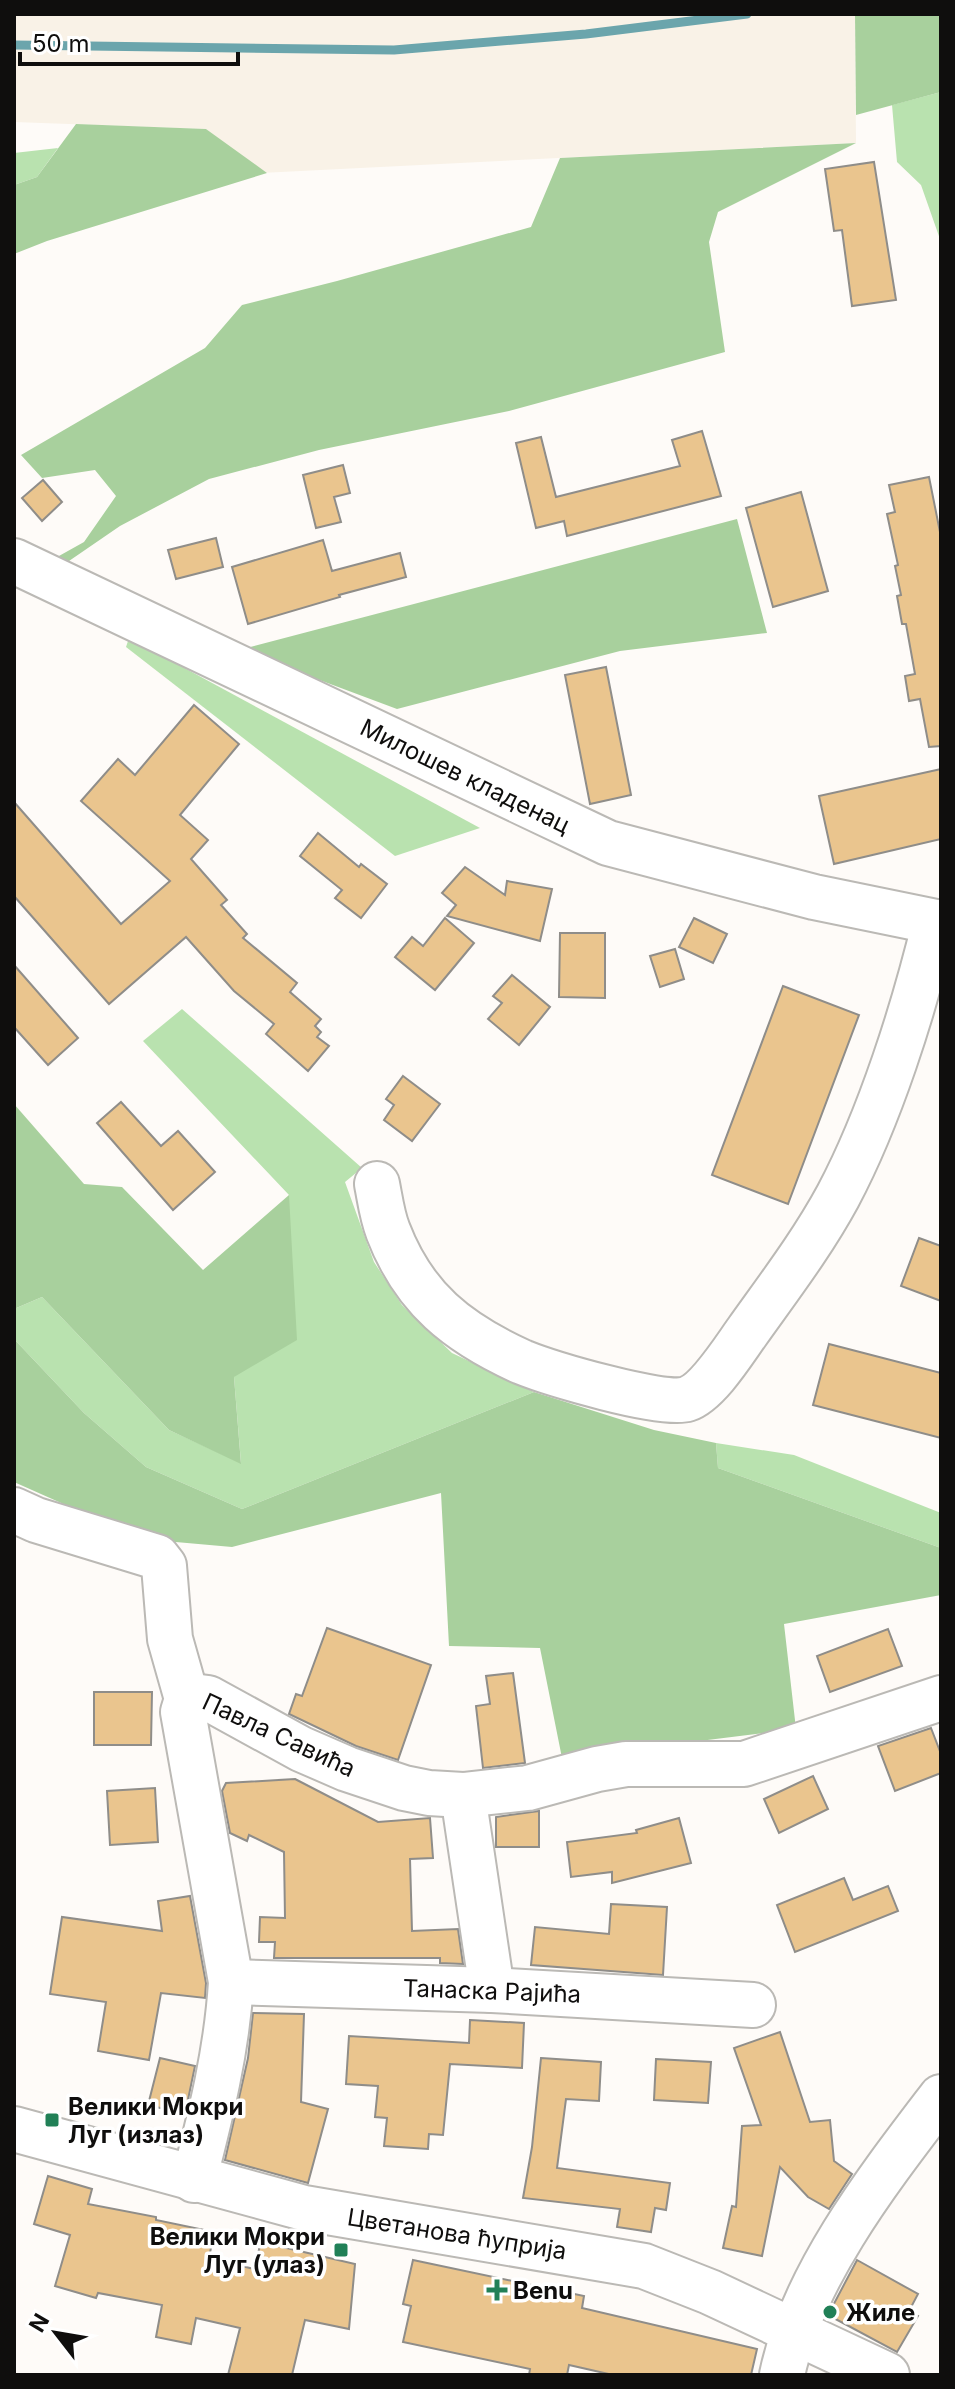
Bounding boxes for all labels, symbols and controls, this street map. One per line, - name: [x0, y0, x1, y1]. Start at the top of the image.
- scale bar: [20, 16, 238, 66]
- text: 50 m: [32, 29, 90, 58]
- street label: Милошев кладенац: [356, 713, 574, 839]
- street label: Павла Савића: [198, 1687, 360, 1783]
- street label: Танаска Рајића: [402, 1973, 582, 2009]
- place label: Велики Мокри Луг (излаз): [68, 2092, 243, 2149]
- marker: Велики Мокри Луг (излаз): [43, 2111, 61, 2129]
- street label: Цветанова ћуприја: [345, 2202, 569, 2266]
- place label: Велики Мокри Луг (улаз): [150, 2222, 325, 2279]
- marker: Велики Мокри Луг (улаз): [332, 2241, 350, 2259]
- place label: Benu: [513, 2276, 573, 2305]
- marker: Benu: [488, 2281, 506, 2299]
- north arrow: [16, 2293, 96, 2373]
- place label: Жиле: [846, 2298, 915, 2327]
- marker: Жиле: [821, 2303, 839, 2321]
- text: N: [23, 2309, 54, 2337]

